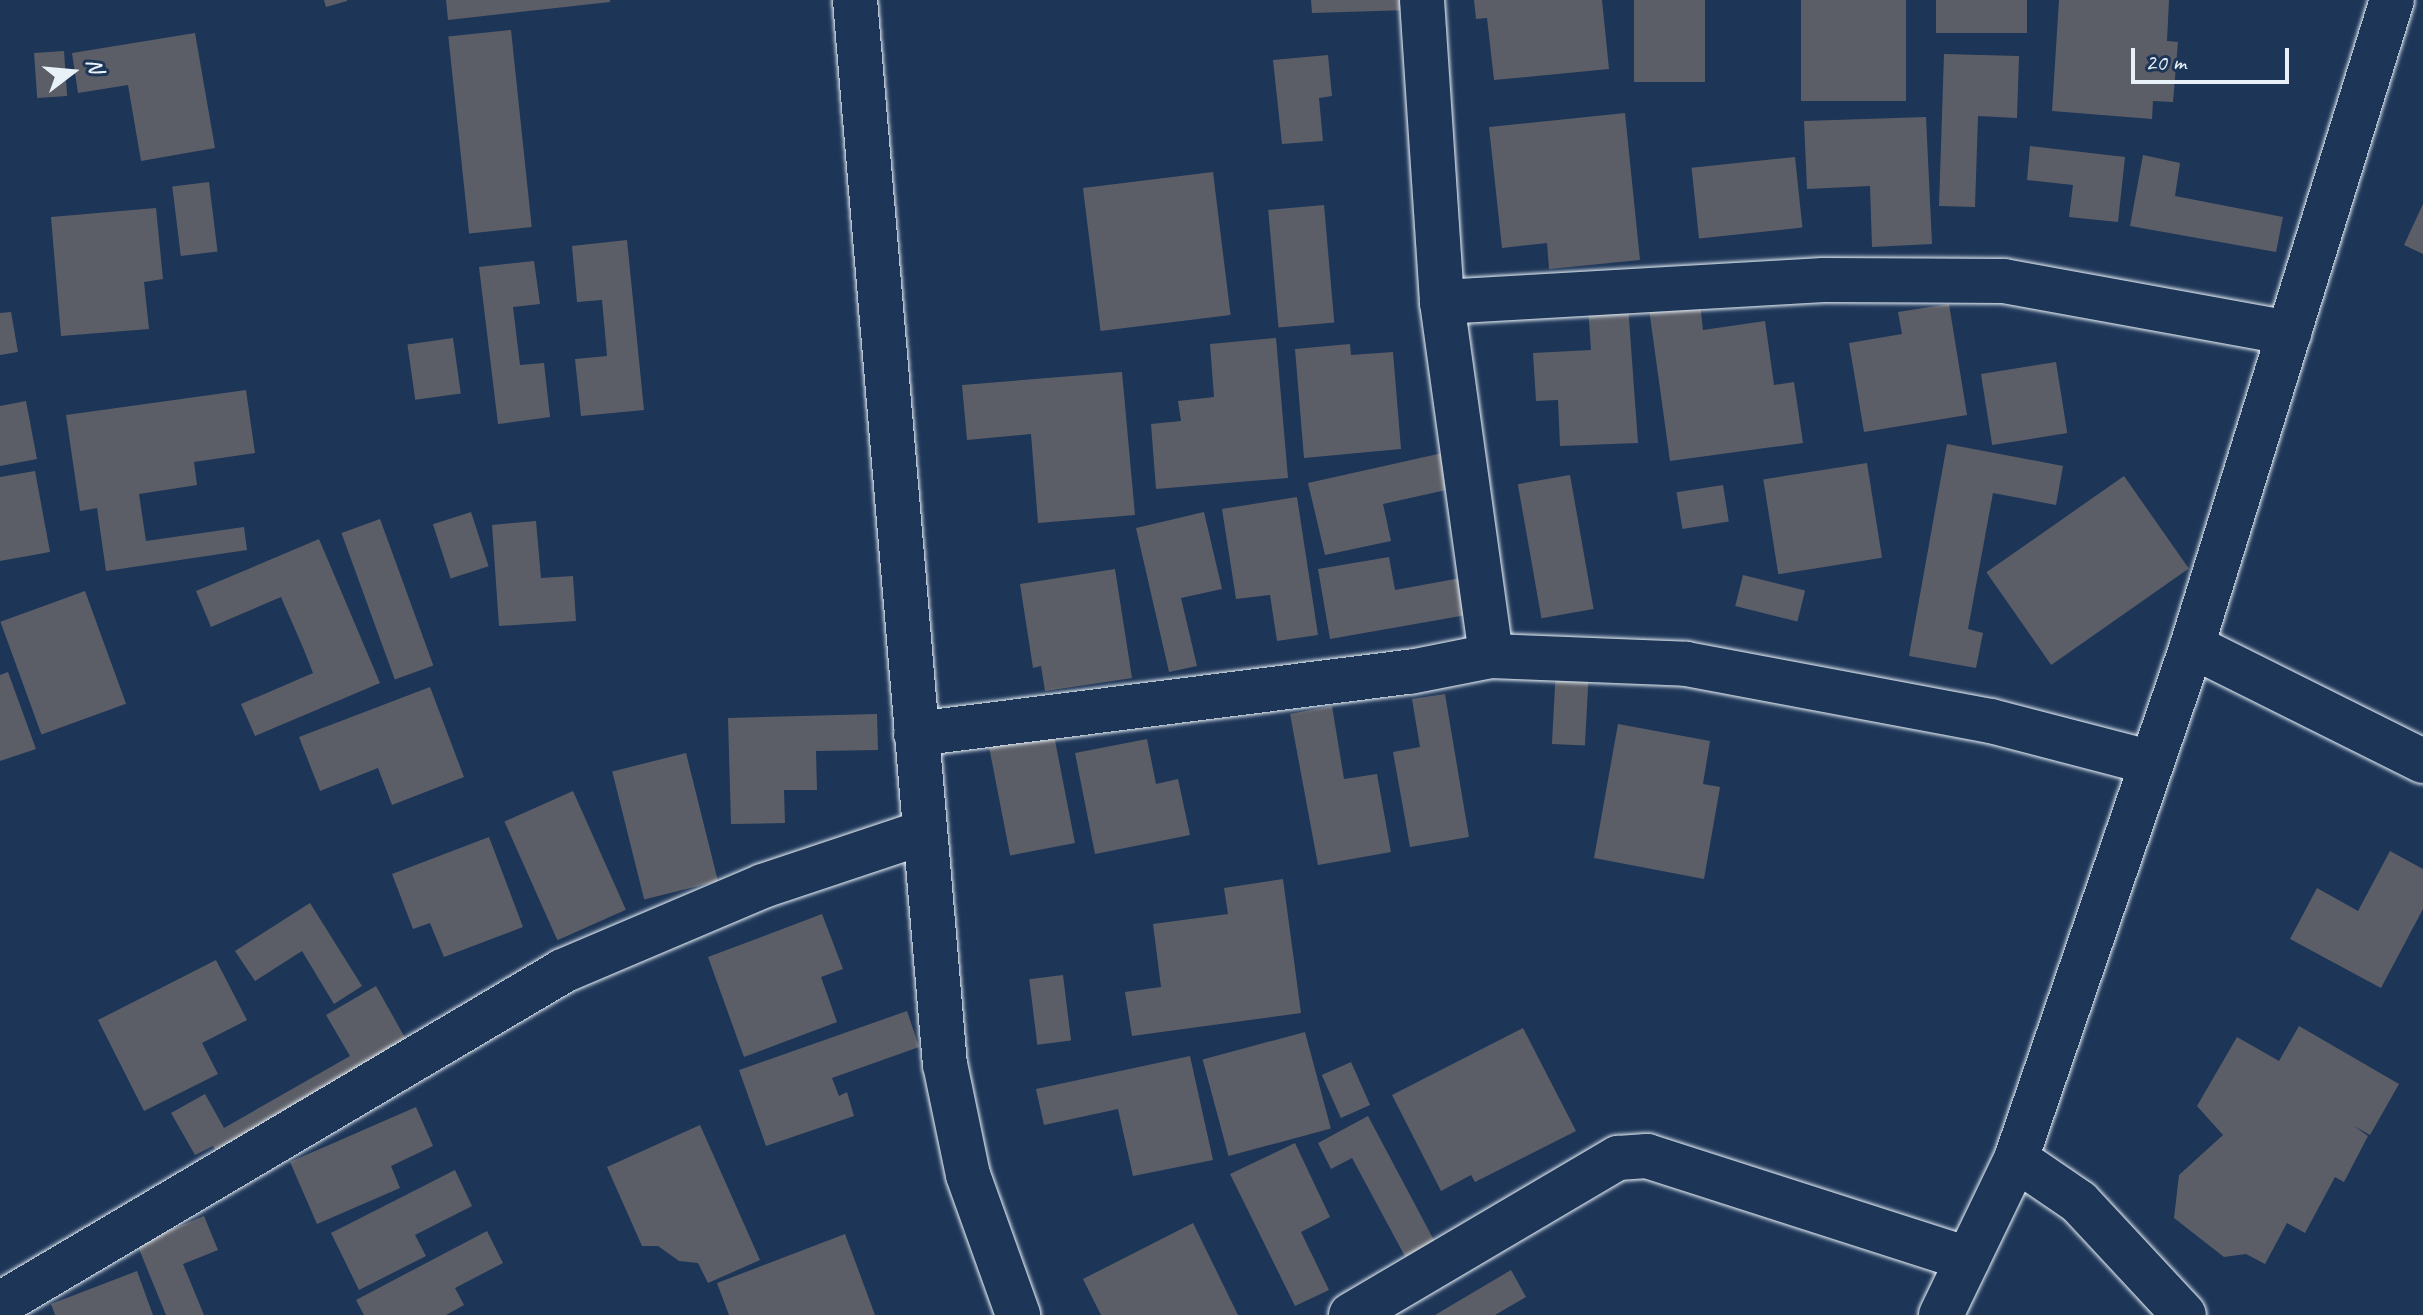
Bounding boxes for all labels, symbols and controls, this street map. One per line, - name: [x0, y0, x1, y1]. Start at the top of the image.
- north arrow: [32, 32, 112, 112]
- scale bar: [2135, 32, 2293, 82]
- text: 20 m: [2145, 47, 2186, 77]
- text: N: [80, 55, 110, 76]

